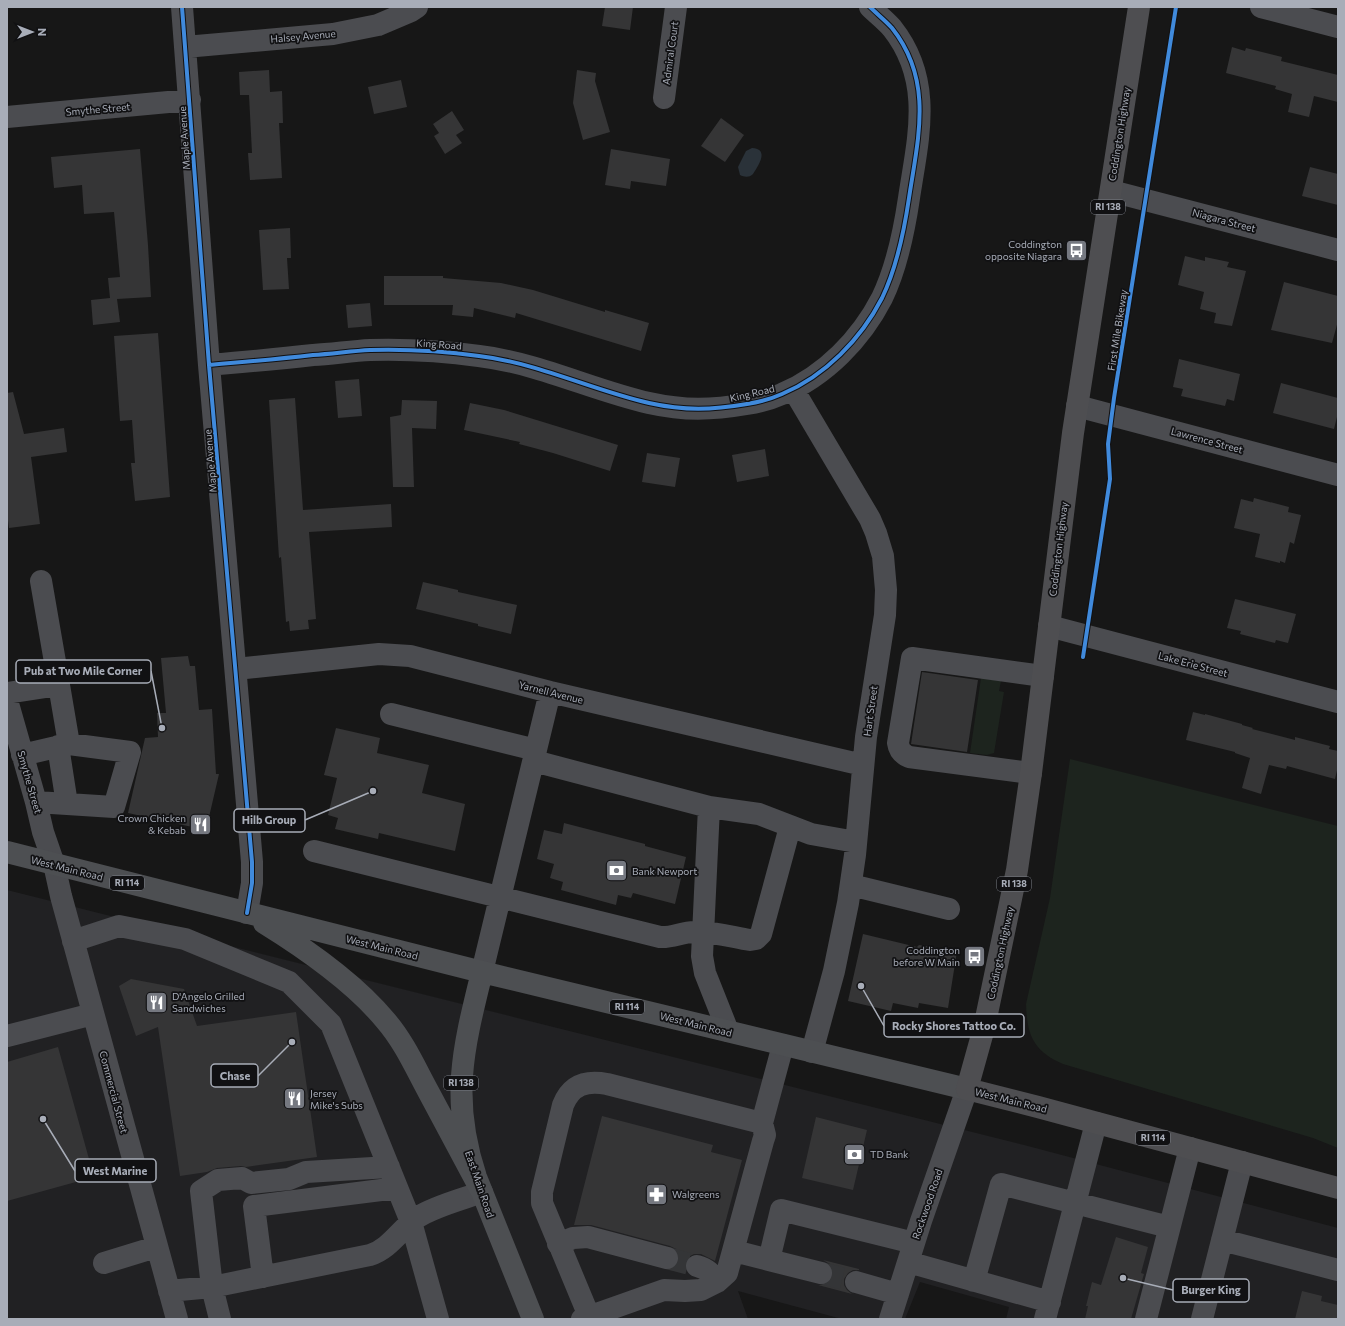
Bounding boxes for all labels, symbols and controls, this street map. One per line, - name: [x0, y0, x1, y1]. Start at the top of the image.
- north arrow: [12, 12, 52, 52]
- street label: Admiral Court: [660, 21, 680, 85]
- street label: Halsey Avenue: [270, 27, 336, 45]
- text: N: [36, 28, 49, 36]
- street label: Coddington Highway: [1106, 86, 1132, 182]
- street label: Smythe Street: [65, 100, 131, 118]
- street label: Maple Avenue: [176, 106, 192, 170]
- road number: RI 138: [1091, 200, 1125, 214]
- street label: Niagara Street: [1191, 206, 1257, 234]
- bus stop icon: Coddington opposite Niagara: [1064, 237, 1090, 263]
- place label: Coddington opposite Niagara: [985, 238, 1062, 262]
- street label: First Mile Bikeway: [1105, 289, 1129, 371]
- street label: King Road: [416, 336, 462, 352]
- street label: King Road: [728, 382, 776, 404]
- street label: Lawrence Street: [1170, 425, 1244, 455]
- street label: Maple Avenue: [201, 429, 219, 493]
- street label: Coddington Highway: [1046, 501, 1070, 597]
- street label: Lake Erie Street: [1157, 649, 1229, 679]
- callout: Pub at Two Mile Corner: [16, 660, 151, 683]
- text: Pub at Two Mile Corner: [24, 664, 143, 677]
- street label: Yarnell Avenue: [517, 678, 585, 706]
- street label: Hart Street: [861, 685, 879, 737]
- street label: Smythe Street: [15, 749, 45, 815]
- callout: Hilb Group: [234, 809, 305, 832]
- restaurant icon: Crown Chicken & Kebab: [188, 811, 214, 837]
- place label: Crown Chicken & Kebab: [118, 812, 186, 836]
- text: Hilb Group: [242, 813, 297, 826]
- street label: West Main Road: [30, 853, 104, 883]
- bank icon: Bank Newport: [604, 858, 630, 884]
- place label: Bank Newport: [632, 865, 697, 877]
- road number: RI 114: [110, 876, 144, 890]
- road number: RI 138: [997, 877, 1031, 891]
- street label: Coddington Highway: [984, 905, 1016, 1001]
- street label: West Main Road: [345, 932, 419, 962]
- bus stop icon: Coddington before W Main: [962, 943, 988, 969]
- place label: Coddington before W Main: [893, 944, 960, 968]
- restaurant icon: D'Angelo Grilled Sandwiches: [143, 989, 169, 1015]
- place label: D'Angelo Grilled Sandwiches: [172, 990, 245, 1014]
- road number: RI 114: [610, 1000, 644, 1014]
- street label: West Main Road: [659, 1009, 733, 1039]
- callout: Rocky Shores Tattoo Co.: [884, 1014, 1024, 1037]
- text: Rocky Shores Tattoo Co.: [892, 1019, 1016, 1032]
- street label: Commercial Street: [97, 1049, 131, 1135]
- callout: Chase: [211, 1064, 258, 1087]
- text: Chase: [220, 1069, 251, 1082]
- road number: RI 138: [444, 1076, 478, 1090]
- street label: West Main Road: [974, 1085, 1048, 1115]
- restaurant icon: Jersey Mike's Subs: [281, 1086, 307, 1112]
- place label: Jersey Mike's Subs: [310, 1087, 363, 1111]
- road number: RI 114: [1136, 1131, 1170, 1145]
- bank icon: TD Bank: [842, 1141, 868, 1167]
- place label: TD Bank: [870, 1148, 909, 1160]
- street label: East Main Road: [463, 1149, 497, 1219]
- callout: West Marine: [75, 1159, 156, 1182]
- text: West Marine: [83, 1164, 147, 1177]
- street label: Rockwood Road: [909, 1167, 945, 1241]
- pharmacy icon: Walgreens: [644, 1181, 670, 1207]
- place label: Walgreens: [672, 1188, 720, 1200]
- callout: Burger King: [1173, 1279, 1249, 1302]
- text: Burger King: [1181, 1283, 1241, 1296]

